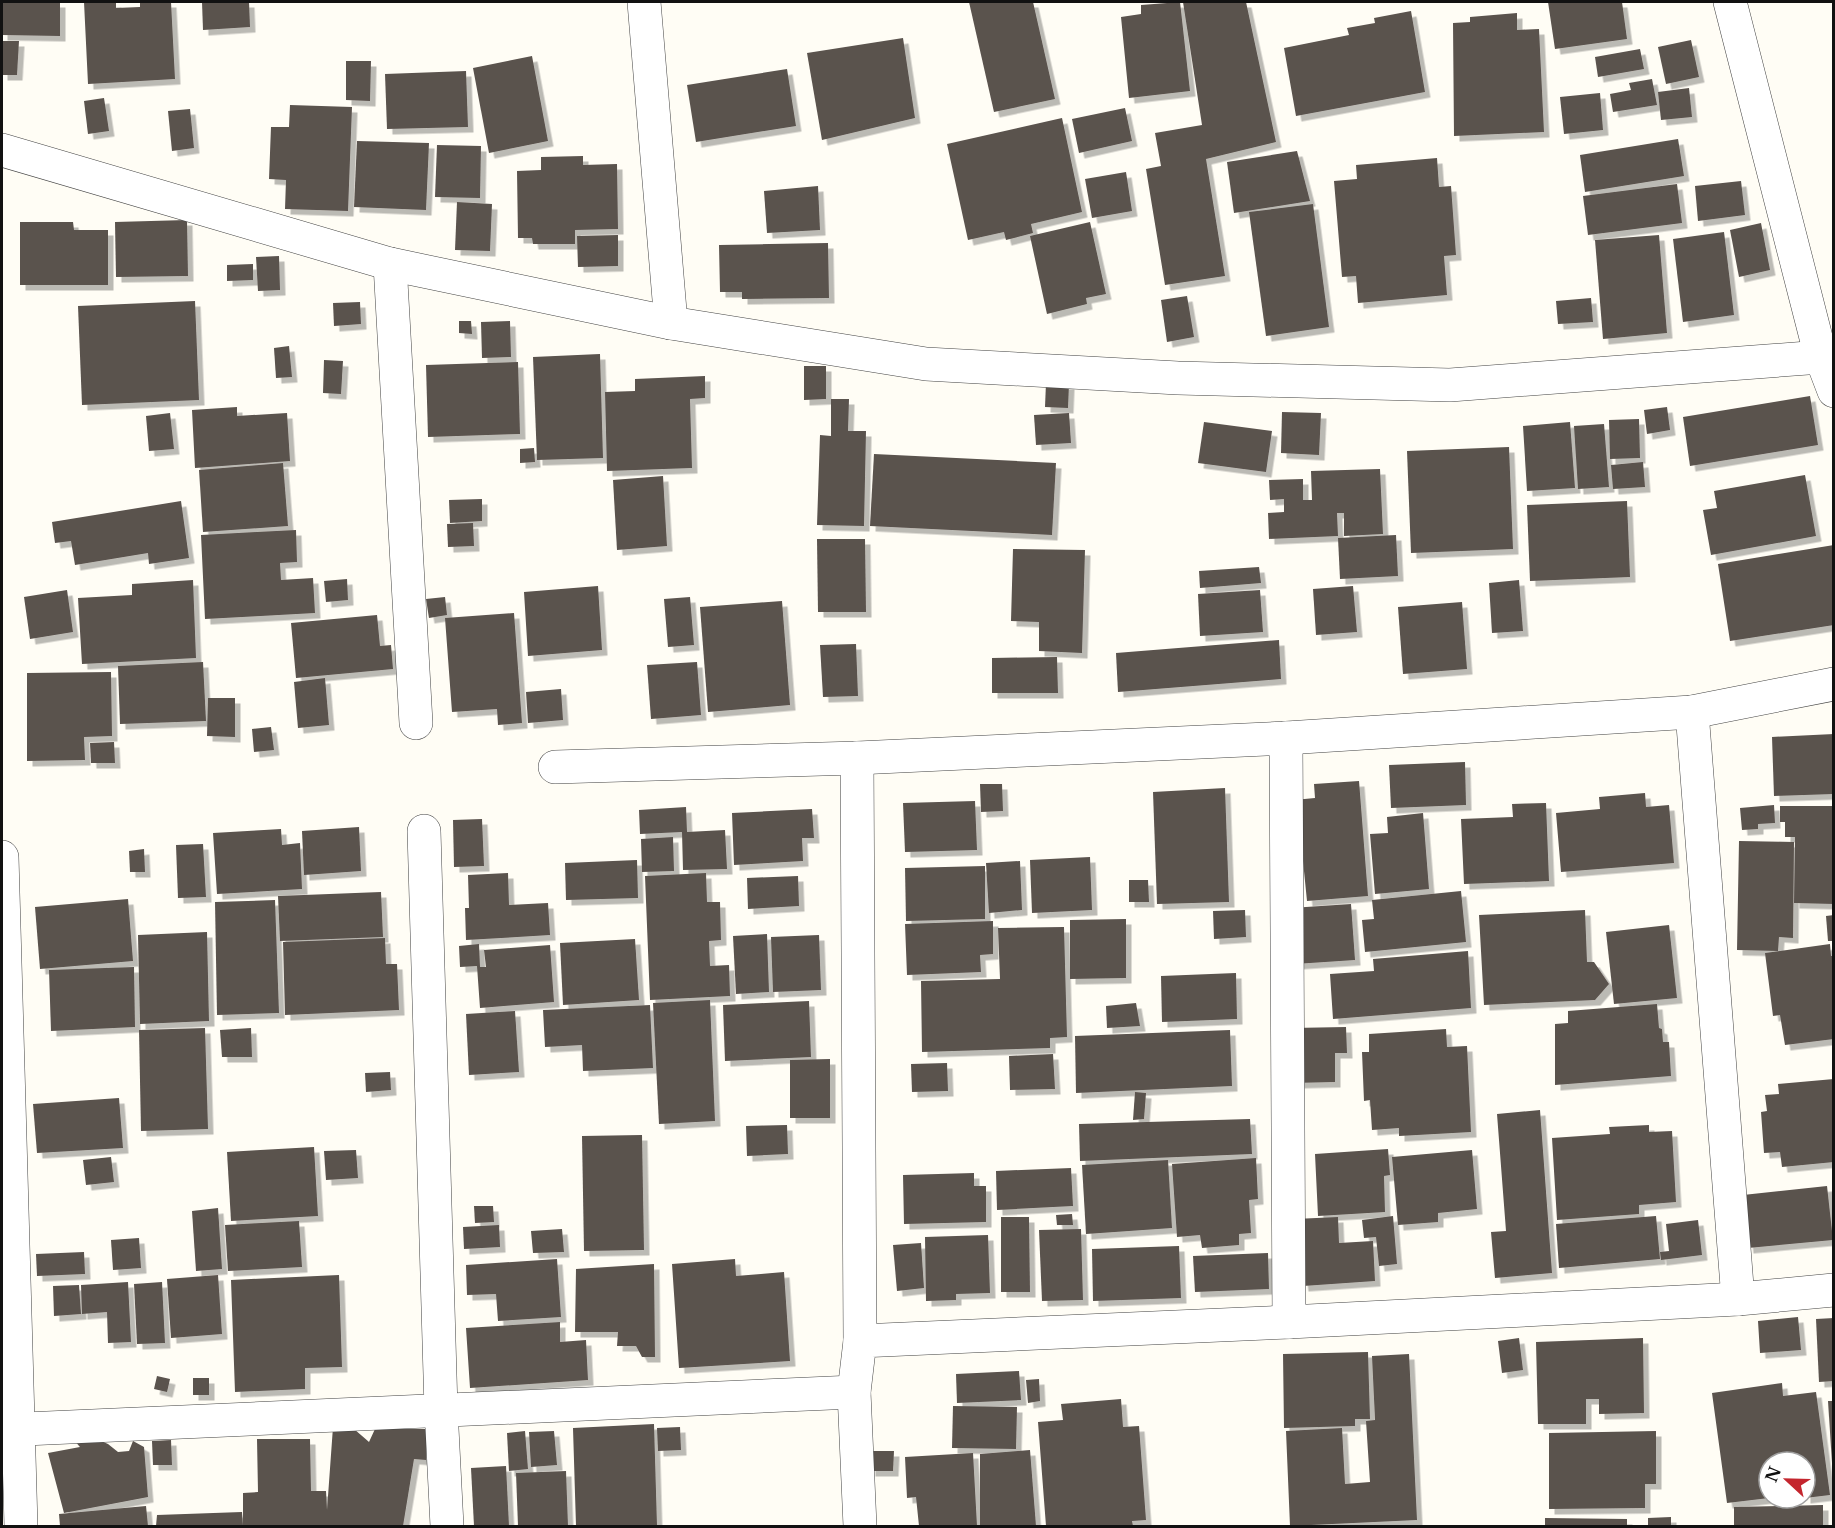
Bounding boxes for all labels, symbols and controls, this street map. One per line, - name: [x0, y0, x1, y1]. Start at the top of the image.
- north arrow: [1757, 1450, 1817, 1510]
- text: N: [1761, 1464, 1785, 1485]

